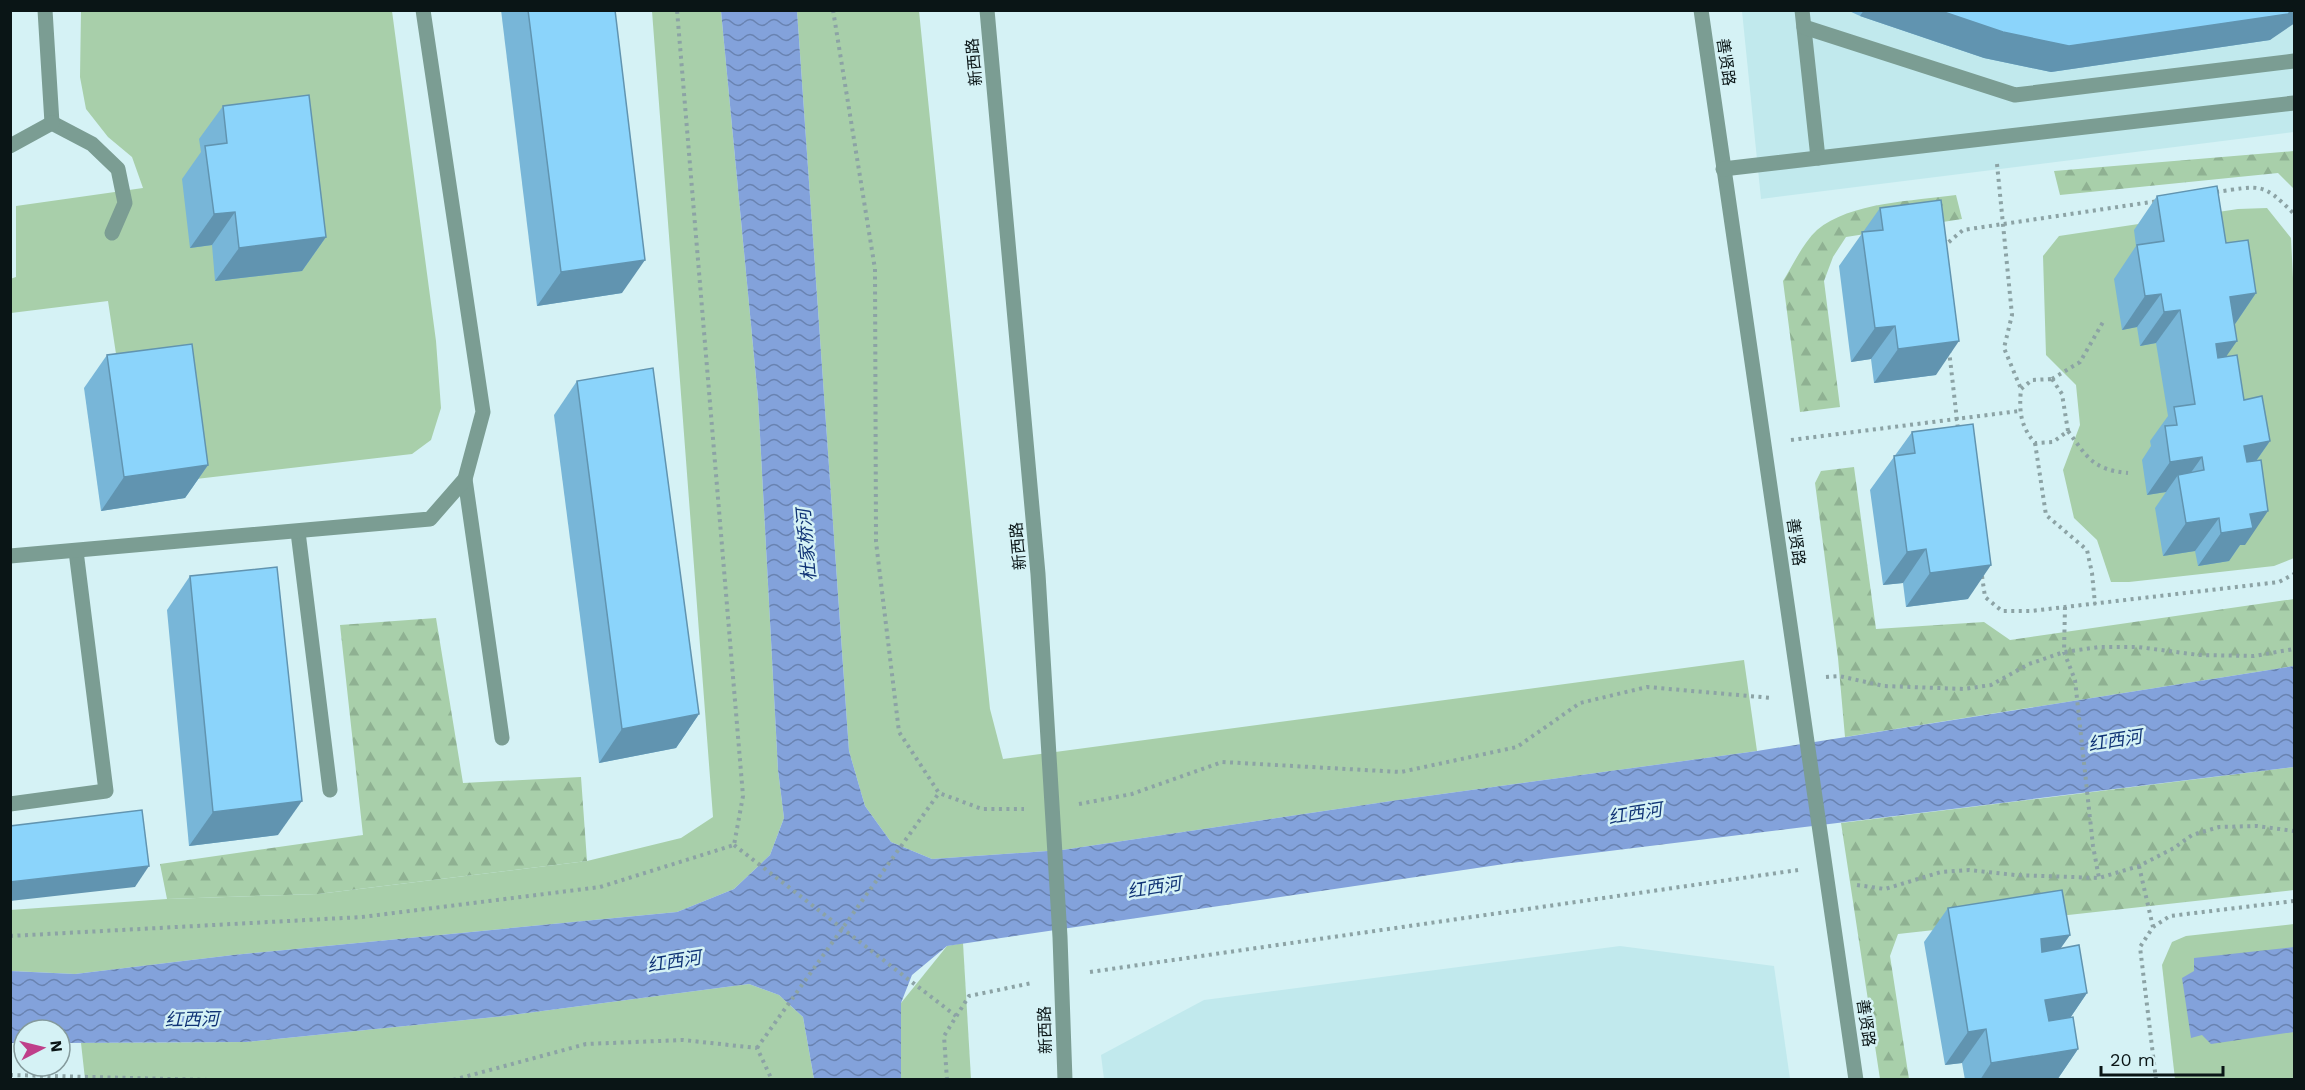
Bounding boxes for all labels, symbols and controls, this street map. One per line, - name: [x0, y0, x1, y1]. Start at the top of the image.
- street label: 新西路: [962, 37, 986, 87]
- street label: 善贤路: [1713, 37, 1739, 87]
- water label: 杜家桥河: [792, 505, 820, 582]
- street label: 善贤路: [1783, 517, 1809, 567]
- street label: 新西路: [1006, 521, 1030, 571]
- water label: 红西河: [2087, 725, 2146, 755]
- water label: 红西河: [1607, 798, 1666, 828]
- water label: 红西河: [1126, 872, 1185, 902]
- water label: 红西河: [646, 946, 705, 976]
- street label: 善贤路: [1853, 998, 1879, 1048]
- street label: 新西路: [1035, 1006, 1055, 1054]
- water label: 红西河: [165, 1008, 222, 1030]
- north arrow: [12, 1018, 72, 1078]
- text: N: [46, 1039, 67, 1053]
- scale bar: [2101, 1039, 2222, 1077]
- text: 20 m: [2110, 1049, 2155, 1070]

